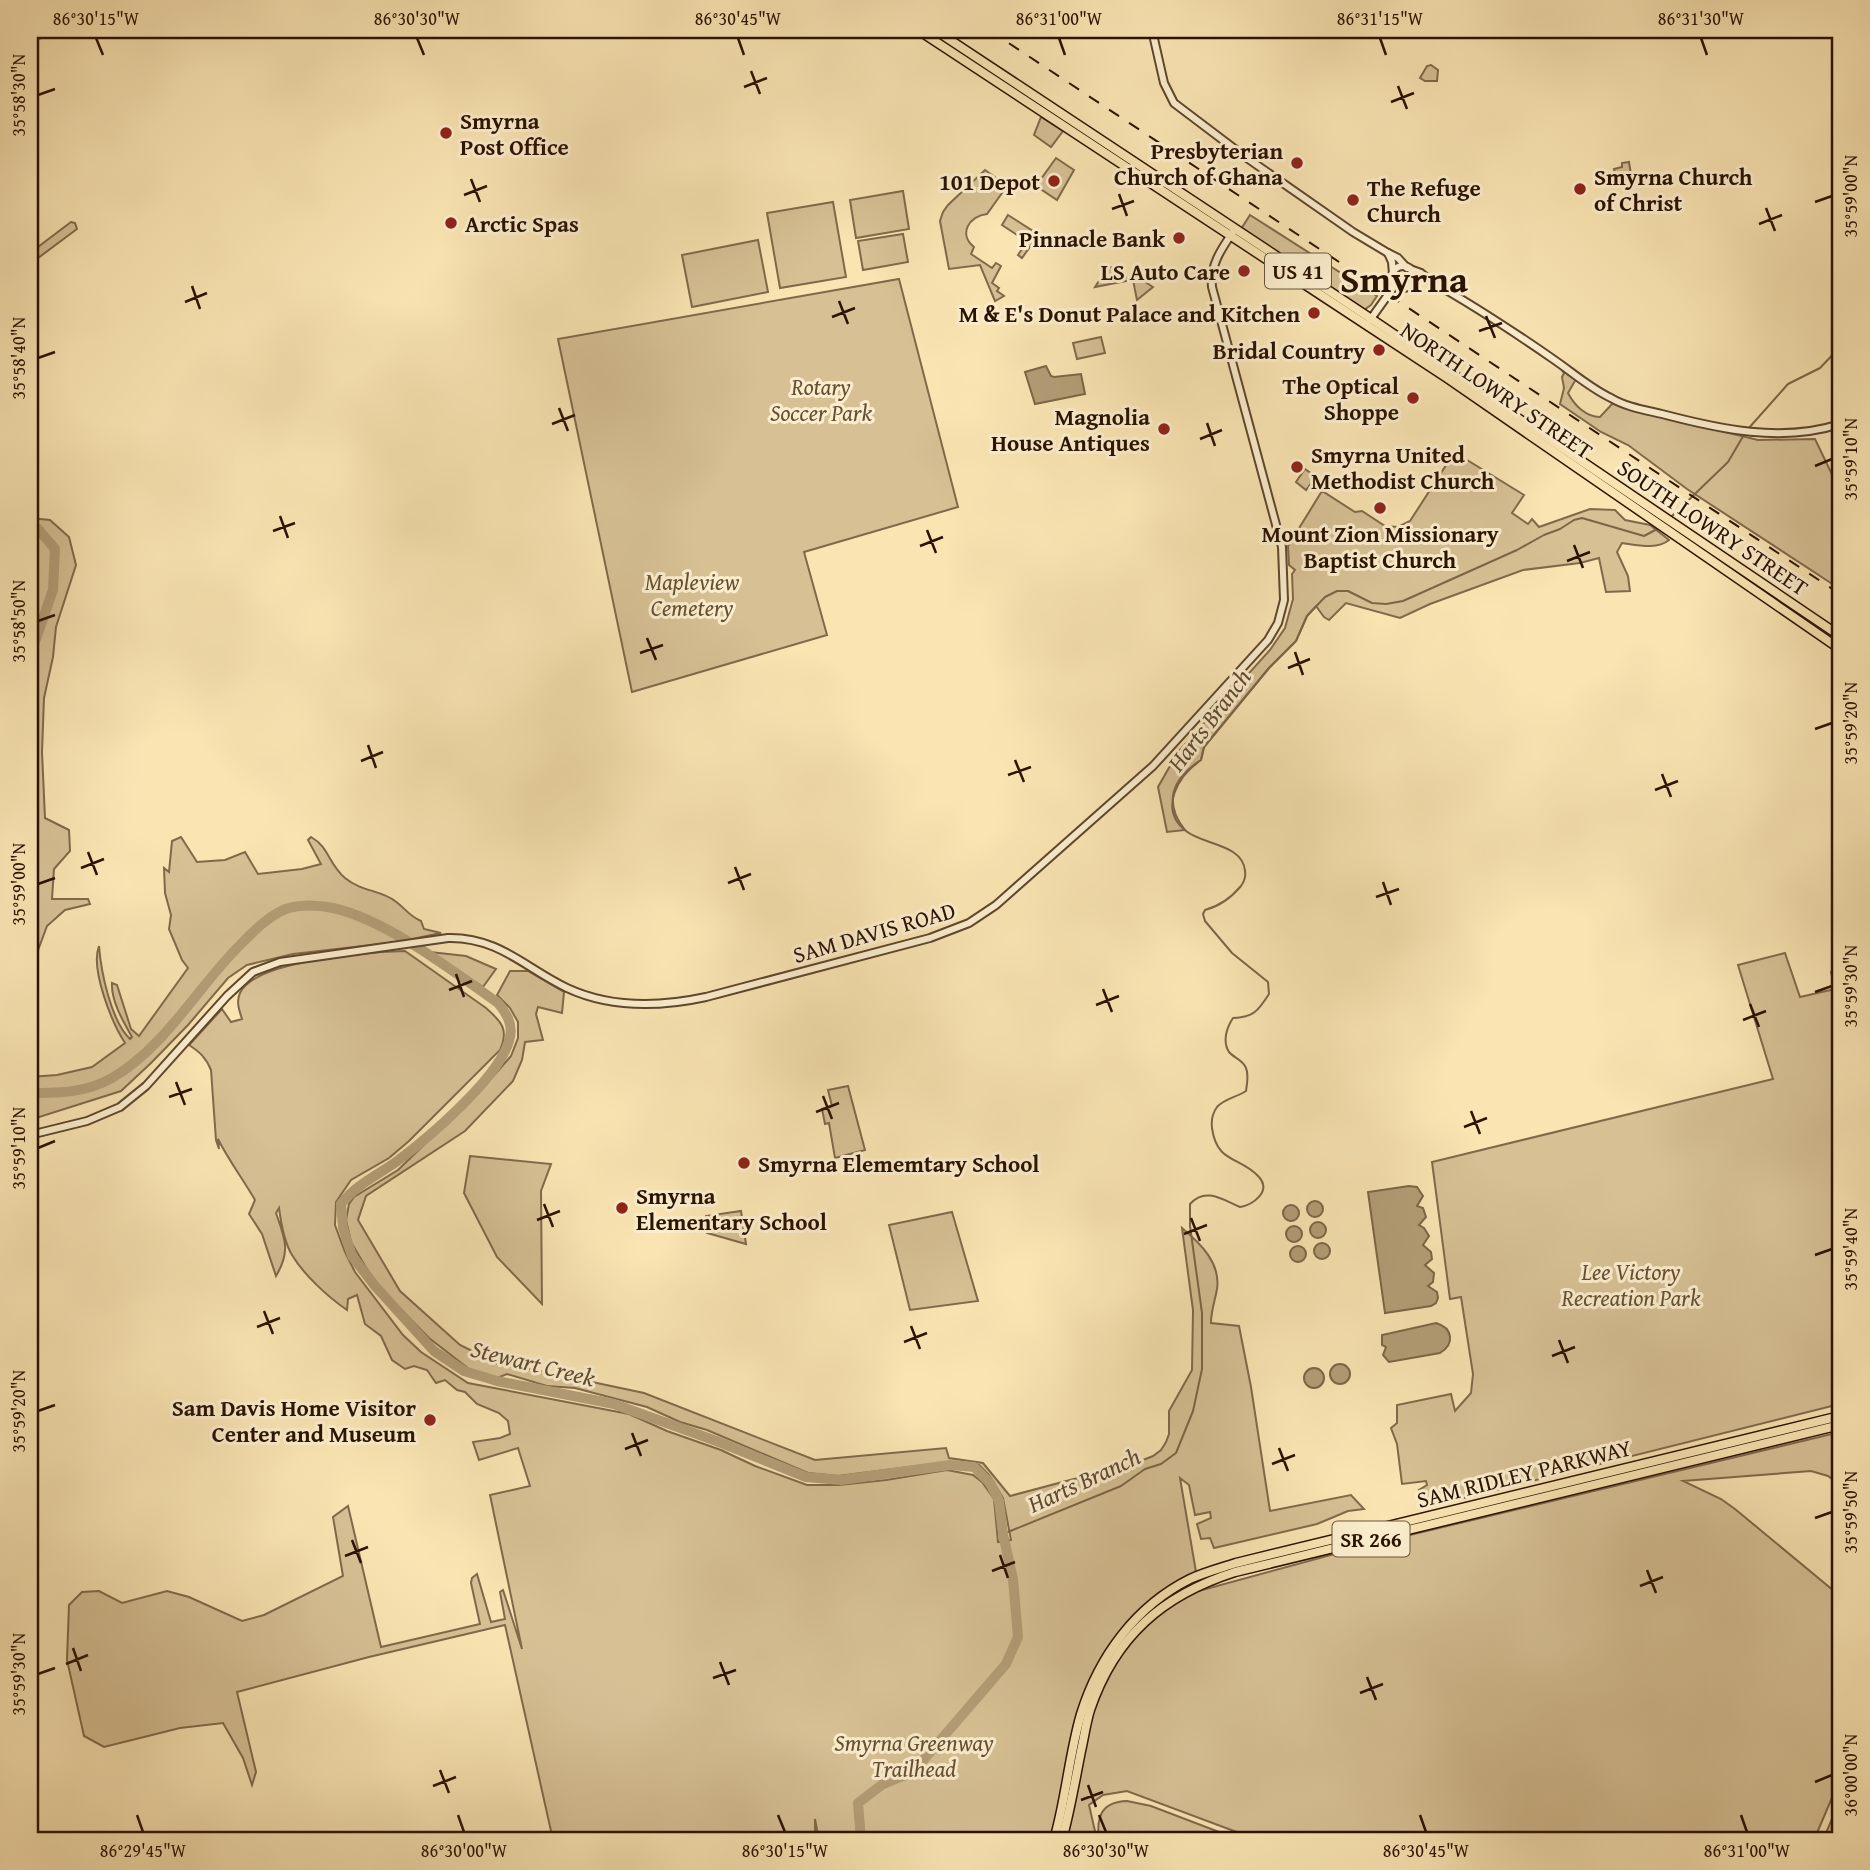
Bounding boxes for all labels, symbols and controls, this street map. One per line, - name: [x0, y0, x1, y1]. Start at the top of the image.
- text: 86°30'15"W: [53, 5, 140, 32]
- text: 86°30'30"W: [374, 5, 461, 32]
- text: 86°30'45"W: [695, 5, 782, 32]
- text: 86°31'00"W: [1016, 5, 1103, 32]
- text: 86°31'15"W: [1337, 5, 1424, 32]
- text: 86°31'30"W: [1658, 5, 1745, 32]
- text: 35°58'30"N: [5, 53, 32, 136]
- place label: Smyrna Post Office: [460, 104, 569, 163]
- marker: Smyrna Post Office: [438, 125, 454, 141]
- place label: Presbyterian Church of Ghana: [1114, 134, 1283, 193]
- text: 35°59'00"N: [1837, 154, 1864, 237]
- marker: Presbyterian Church of Ghana: [1289, 155, 1305, 171]
- place label: Smyrna Church of Christ: [1594, 160, 1753, 219]
- place label: 101 Depot: [939, 165, 1040, 198]
- place label: The Refuge Church: [1367, 171, 1481, 230]
- marker: 101 Depot: [1046, 173, 1062, 189]
- marker: Smyrna Church of Christ: [1572, 181, 1588, 197]
- marker: The Refuge Church: [1345, 192, 1361, 208]
- place label: Arctic Spas: [465, 207, 579, 240]
- marker: Arctic Spas: [443, 215, 459, 231]
- place label: Pinnacle Bank: [1019, 222, 1166, 255]
- marker: Pinnacle Bank: [1171, 230, 1187, 246]
- district label: Smyrna: [1340, 251, 1468, 306]
- road number: US 41: [1265, 254, 1331, 288]
- place label: LS Auto Care: [1101, 255, 1230, 288]
- marker: LS Auto Care: [1236, 263, 1252, 279]
- place label: M & E's Donut Palace and Kitchen: [959, 297, 1300, 330]
- marker: M & E's Donut Palace and Kitchen: [1306, 305, 1322, 321]
- street label: NORTH LOWRY STREET: [1394, 313, 1600, 467]
- text: 35°58'40"N: [5, 316, 32, 399]
- place label: Bridal Country: [1213, 334, 1365, 367]
- marker: Bridal Country: [1371, 342, 1387, 358]
- place label: The Optical Shoppe: [1283, 369, 1399, 428]
- park label: Rotary Soccer Park: [770, 370, 873, 429]
- marker: The Optical Shoppe: [1405, 390, 1421, 406]
- place label: Magnolia House Antiques: [991, 400, 1150, 459]
- text: 35°59'10"N: [1837, 417, 1864, 500]
- marker: Magnolia House Antiques: [1156, 421, 1172, 437]
- place label: Smyrna United Methodist Church: [1311, 438, 1495, 497]
- street label: SOUTH LOWRY STREET: [1611, 451, 1815, 603]
- marker: Smyrna United Methodist Church: [1289, 459, 1305, 475]
- marker: Mount Zion Missionary Baptist Church: [1372, 500, 1388, 516]
- place label: Mount Zion Missionary Baptist Church: [1261, 517, 1499, 576]
- park label: Mapleview Cemetery: [645, 565, 739, 624]
- text: 35°58'50"N: [5, 579, 32, 662]
- water label: Harts Branch: [1158, 661, 1259, 780]
- text: 35°59'20"N: [1837, 681, 1864, 764]
- text: 35°59'00"N: [5, 842, 32, 925]
- street label: SAM DAVIS ROAD: [789, 893, 959, 971]
- text: 35°59'30"N: [1837, 944, 1864, 1027]
- text: 35°59'10"N: [5, 1106, 32, 1189]
- place label: Smyrna Elememtary School: [758, 1147, 1040, 1180]
- marker: Smyrna Elememtary School: [736, 1155, 752, 1171]
- place label: Smyrna Elementary School: [636, 1179, 827, 1238]
- marker: Smyrna Elementary School: [614, 1200, 630, 1216]
- text: 35°59'40"N: [1837, 1207, 1864, 1290]
- park label: Lee Victory Recreation Park: [1561, 1255, 1701, 1314]
- water label: Stewart Creek: [467, 1331, 599, 1395]
- text: 35°59'20"N: [5, 1369, 32, 1452]
- place label: Sam Davis Home Visitor Center and Museum: [172, 1391, 416, 1450]
- marker: Sam Davis Home Visitor Center and Museum: [422, 1412, 438, 1428]
- street label: SAM RIDLEY PARKWAY: [1413, 1430, 1635, 1516]
- water label: Harts Branch: [1021, 1439, 1146, 1522]
- text: 35°59'50"N: [1837, 1470, 1864, 1553]
- road number: SR 266: [1332, 1522, 1410, 1556]
- text: 35°59'30"N: [5, 1632, 32, 1715]
- park label: Smyrna Greenway Trailhead: [834, 1726, 994, 1785]
- text: 36°00'00"N: [1837, 1733, 1864, 1816]
- text: 86°29'45"W: [100, 1837, 187, 1864]
- text: 86°30'00"W: [421, 1837, 508, 1864]
- text: 86°30'15"W: [742, 1837, 829, 1864]
- text: 86°30'30"W: [1063, 1837, 1150, 1864]
- text: 86°30'45"W: [1383, 1837, 1470, 1864]
- text: 86°31'00"W: [1704, 1837, 1791, 1864]

